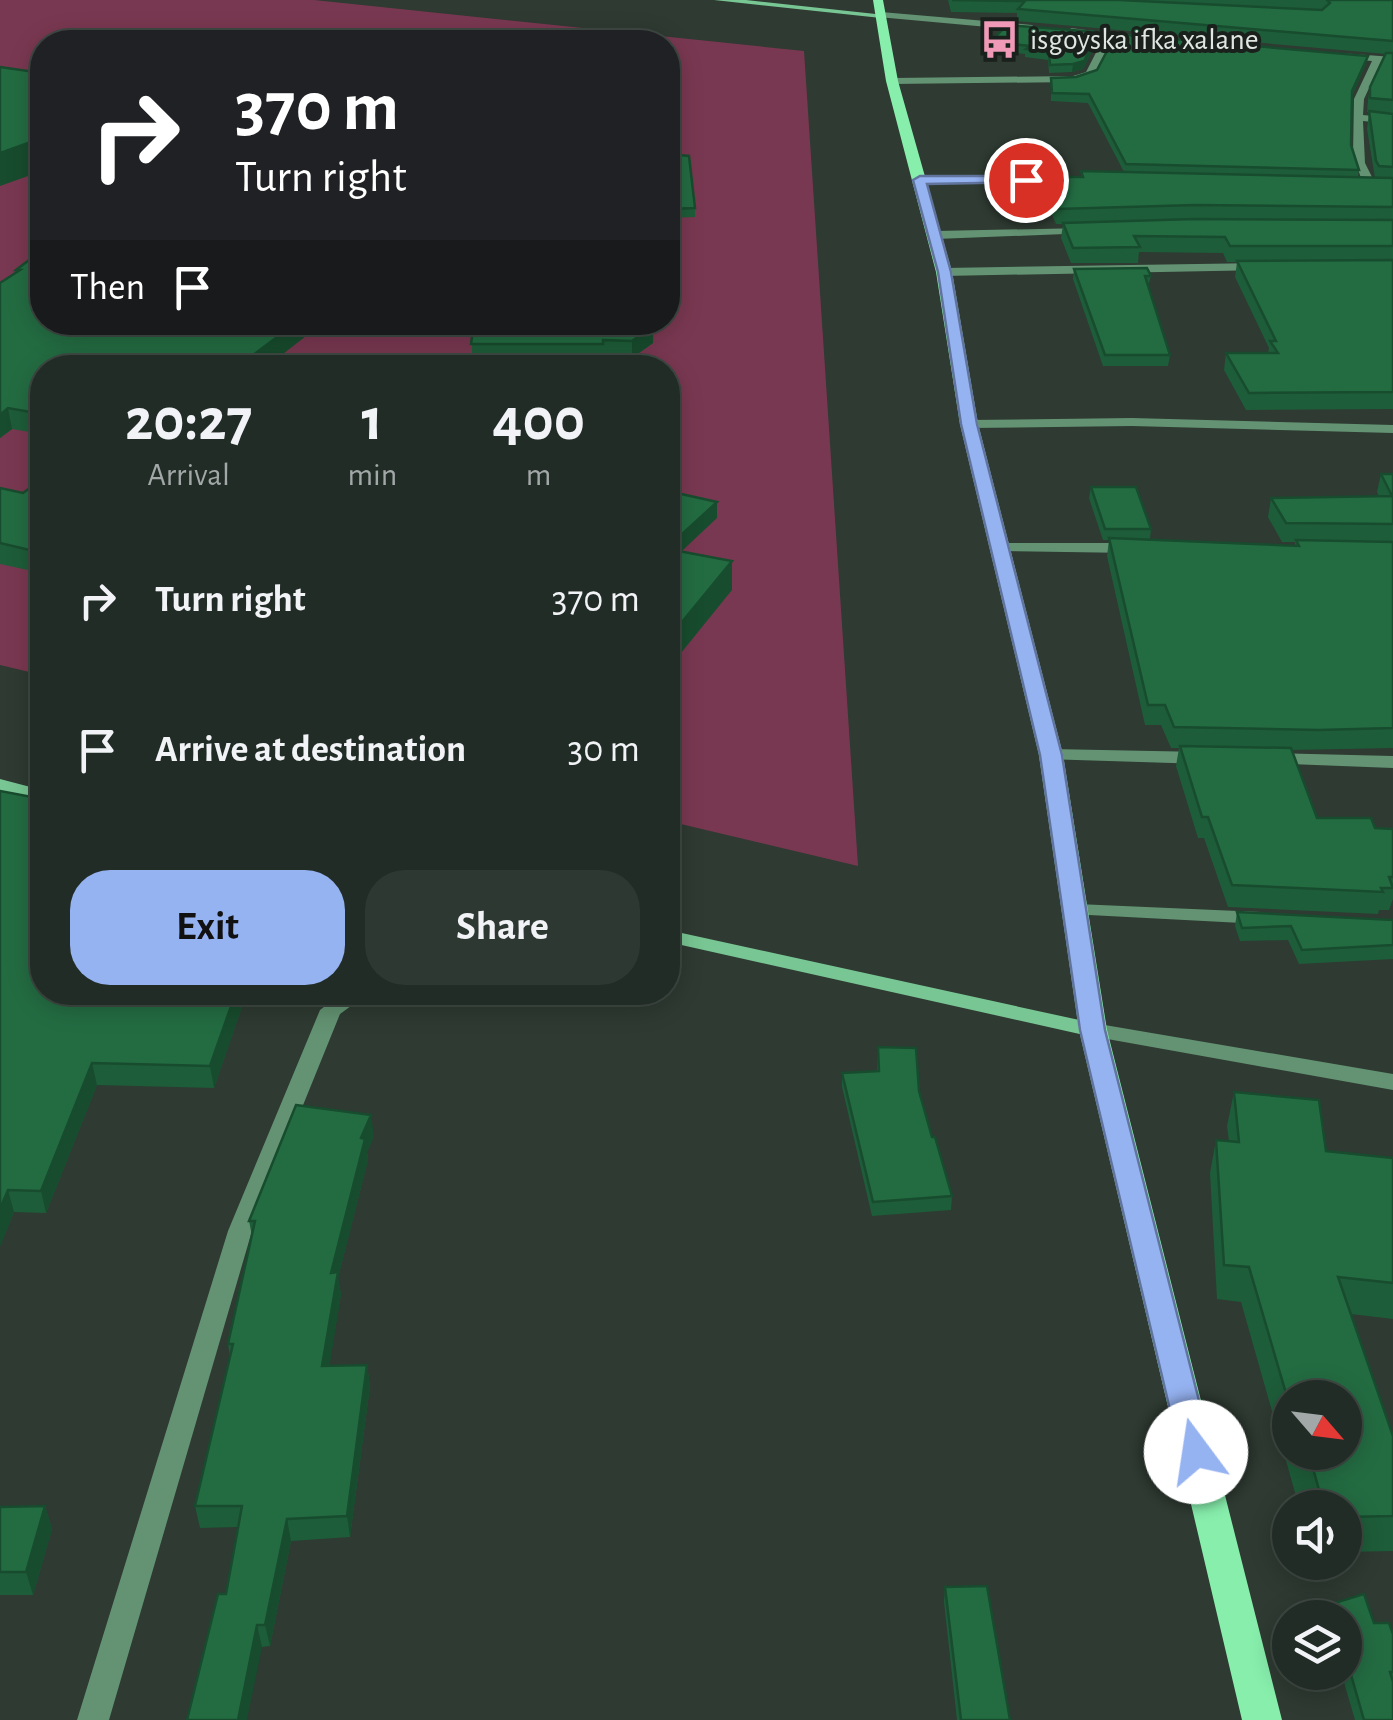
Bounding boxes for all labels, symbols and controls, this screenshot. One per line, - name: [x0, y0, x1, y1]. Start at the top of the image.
- bus stop icon: isgoyska ifka xalane: [979, 18, 1021, 60]
- place label: isgoyska ifka xalane: [1030, 25, 1258, 55]
- icon: right: [70, 70, 200, 200]
- text: 370 m: [235, 73, 399, 143]
- pin: [984, 138, 1069, 223]
- icon: arrive: [999, 153, 1054, 208]
- text: Turn right: [235, 155, 407, 200]
- icon: arrive: [165, 260, 220, 315]
- text: Then: [70, 269, 145, 307]
- text: 20:27: [125, 391, 252, 451]
- text: 1: [362, 391, 383, 451]
- text: 400: [492, 391, 585, 451]
- text: Arrival: [148, 459, 230, 491]
- text: min: [347, 459, 397, 491]
- text: m: [526, 459, 551, 491]
- icon: right: [70, 573, 125, 628]
- text: Turn right: [155, 581, 305, 619]
- text: 370 m: [552, 581, 640, 619]
- icon: arrive: [70, 723, 125, 778]
- text: Arrive at destination: [155, 731, 466, 769]
- text: 30 m: [568, 731, 640, 769]
- button: Exit: [70, 870, 345, 985]
- button: Share: [365, 870, 640, 985]
- north arrow: [1272, 1380, 1362, 1470]
- map controls: [1272, 1380, 1362, 1690]
- position arrow: [1144, 1400, 1248, 1504]
- button: sound: [1272, 1490, 1362, 1580]
- button: layers: [1272, 1600, 1362, 1690]

